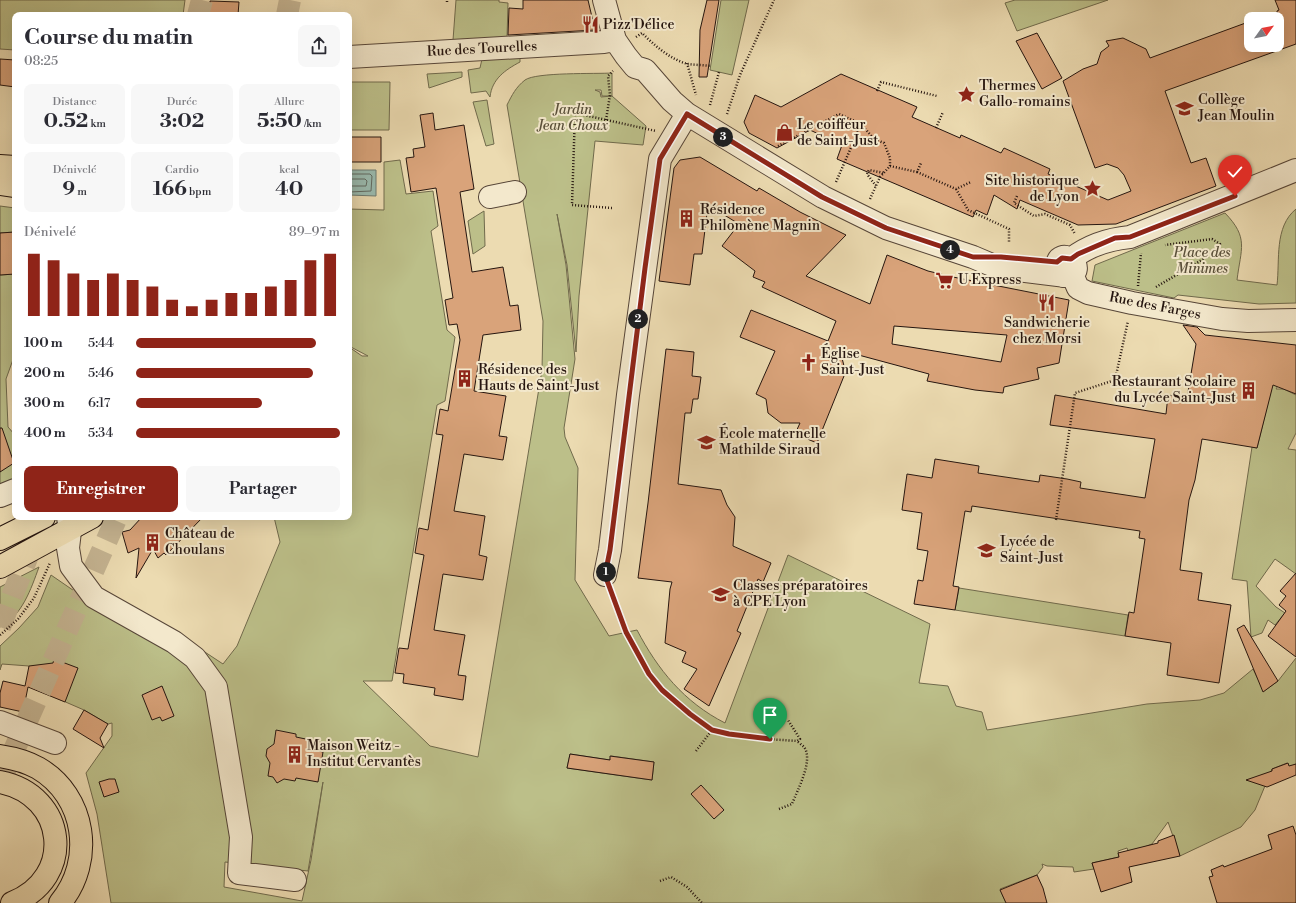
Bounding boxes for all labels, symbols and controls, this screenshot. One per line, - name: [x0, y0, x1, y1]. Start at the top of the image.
- north arrow: [1244, 12, 1284, 52]
- map controls: [1244, 12, 1284, 52]
- restaurant icon: Pizz'Délice: [580, 15, 600, 35]
- place label: Pizz'Délice: [603, 16, 675, 34]
- text: Course du matin: [24, 24, 193, 51]
- button: share: [298, 25, 340, 67]
- street label: Rue des Tourelles: [426, 37, 538, 61]
- text: 08:25: [24, 53, 58, 69]
- place label: Thermes Gallo-romains: [979, 77, 1070, 111]
- place icon: Thermes Gallo-romains: [956, 84, 976, 104]
- place label: Collège Jean Moulin: [1197, 91, 1275, 125]
- text: Distance: [52, 95, 97, 109]
- text: Durée: [167, 95, 197, 109]
- text: Allure: [274, 95, 305, 109]
- school or university icon: Collège Jean Moulin: [1175, 98, 1195, 118]
- park label: Jardin Jean Choux: [536, 101, 609, 135]
- text: 0.52: [43, 109, 88, 134]
- text: 3:02: [160, 109, 204, 134]
- text: 5:50: [257, 109, 302, 134]
- place label: Le coiffeur de Saint-Just: [797, 116, 878, 150]
- text: km: [88, 117, 106, 131]
- text: /km: [302, 117, 322, 131]
- shop icon: Le coiffeur de Saint-Just: [774, 123, 794, 143]
- pin: 3: [713, 127, 733, 147]
- text: 3: [720, 130, 726, 144]
- pin: [1218, 155, 1252, 196]
- icon: check: [1224, 161, 1246, 183]
- text: Dénivelé: [53, 163, 97, 177]
- text: Cardio: [165, 163, 199, 177]
- text: kcal: [279, 163, 299, 177]
- place label: Site historique de Lyon: [985, 172, 1080, 206]
- text: 9: [62, 177, 75, 202]
- text: 166: [153, 177, 187, 202]
- text: 40: [275, 177, 303, 202]
- place icon: Site historique de Lyon: [1082, 179, 1102, 199]
- text: m: [75, 185, 87, 199]
- text: bpm: [187, 185, 211, 199]
- place label: Résidence Philomène Magnin: [700, 201, 821, 235]
- building icon: Résidence Philomène Magnin: [677, 208, 697, 228]
- text: Dénivelé: [24, 224, 76, 240]
- text: 89–97 m: [289, 224, 340, 240]
- pin: 4: [940, 240, 960, 260]
- text: 4: [946, 243, 954, 257]
- park label: Place des Minimes: [1173, 244, 1230, 278]
- supermarket icon: U Express: [935, 270, 955, 290]
- place label: U Express: [958, 271, 1021, 289]
- street label: Rue des Farges: [1107, 288, 1203, 324]
- restaurant icon: Sandwicherie chez Morsi: [1037, 293, 1057, 313]
- pin: 2: [628, 309, 648, 329]
- text: 2: [635, 312, 641, 326]
- place label: Sandwicherie chez Morsi: [1004, 314, 1090, 348]
- text: 100 m: [24, 335, 63, 351]
- text: 5:44: [88, 335, 114, 351]
- place label: Église Saint-Just: [821, 343, 884, 379]
- church icon: Église Saint-Just: [798, 352, 818, 372]
- place label: Résidence des Hauts de Saint-Just: [478, 361, 600, 395]
- text: 200 m: [24, 365, 65, 381]
- text: 5:46: [88, 365, 114, 381]
- building icon: Résidence des Hauts de Saint-Just: [455, 368, 475, 388]
- place label: Restaurant Scolaire du Lycée Saint-Just: [1112, 373, 1236, 407]
- building icon: Restaurant Scolaire du Lycée Saint-Just: [1239, 380, 1259, 400]
- text: 300 m: [24, 395, 65, 411]
- text: 6:17: [88, 395, 110, 411]
- place label: École maternelle Mathilde Siraud: [719, 423, 826, 459]
- text: 400 m: [24, 425, 66, 441]
- text: 5:34: [88, 425, 113, 441]
- school or university icon: École maternelle Mathilde Siraud: [696, 432, 716, 452]
- button: Enregistrer: [24, 466, 178, 512]
- button: Partager: [186, 466, 340, 512]
- place label: Château de Choulans: [165, 525, 235, 559]
- building icon: Château de Choulans: [142, 532, 162, 552]
- place label: Lycée de Saint-Just: [1000, 533, 1063, 567]
- school or university icon: Lycée de Saint-Just: [977, 540, 997, 560]
- pin: 1: [596, 562, 616, 582]
- text: 1: [603, 565, 609, 579]
- place label: Classes préparatoires à CPE Lyon: [733, 577, 868, 611]
- school or university icon: Classes préparatoires à CPE Lyon: [710, 584, 730, 604]
- pin: [753, 698, 787, 739]
- icon: arrive: [759, 704, 781, 726]
- place label: Maison Weitz - Institut Cervantès: [307, 737, 421, 771]
- building icon: Maison Weitz - Institut Cervantès: [284, 744, 304, 764]

